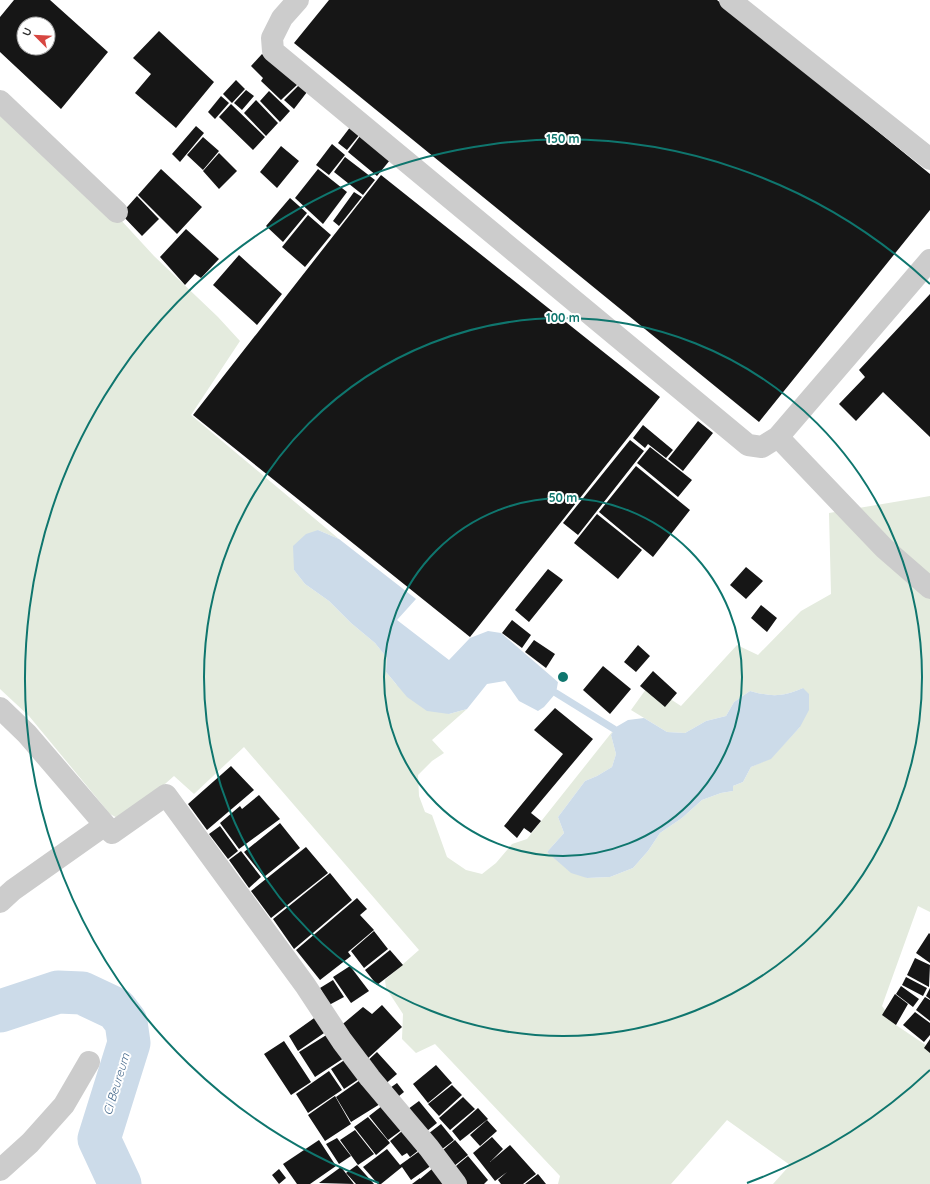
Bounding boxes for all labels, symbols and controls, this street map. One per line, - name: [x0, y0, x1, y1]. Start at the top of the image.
- north arrow: [16, 16, 56, 56]
- text: U: [19, 26, 35, 38]
- text: 150 m: [546, 131, 580, 146]
- text: 100 m: [546, 310, 580, 325]
- text: 50 m: [549, 490, 577, 505]
- centre of rings: [556, 670, 570, 684]
- water label: Ci Beureum: [99, 1050, 133, 1117]

